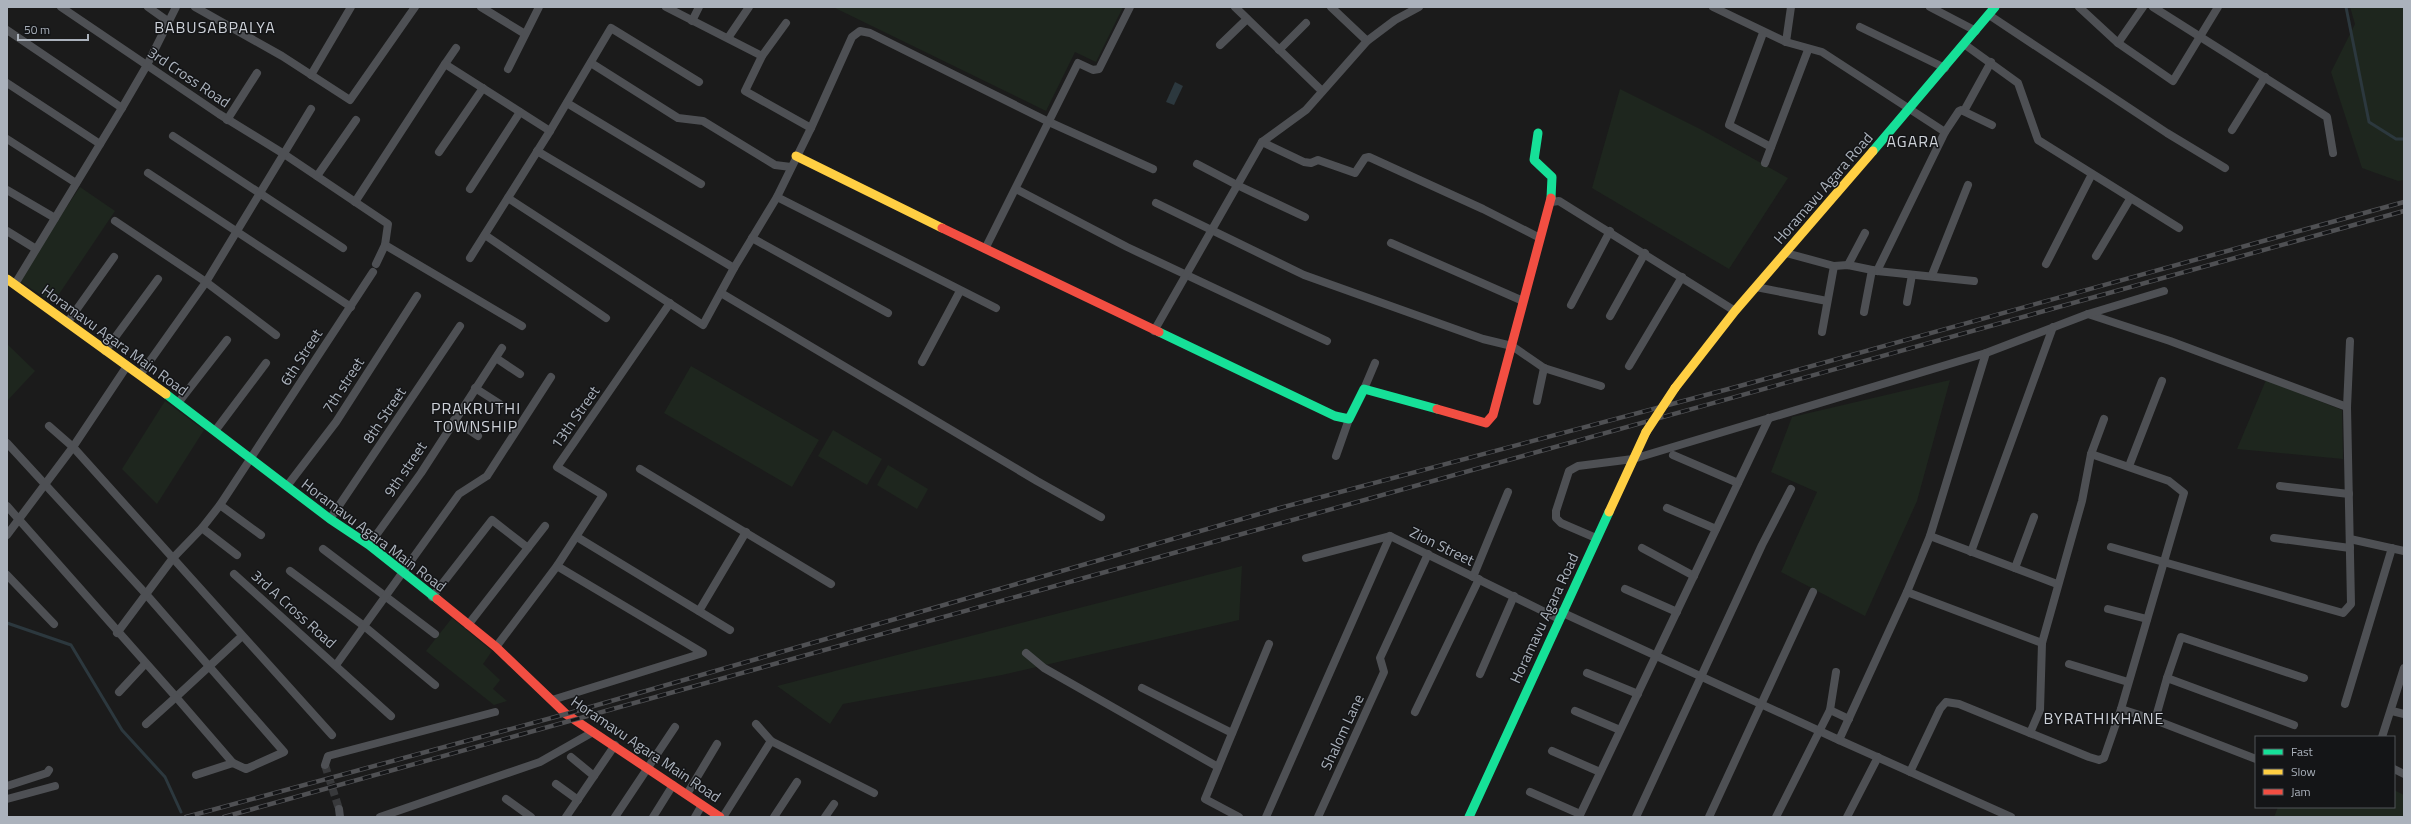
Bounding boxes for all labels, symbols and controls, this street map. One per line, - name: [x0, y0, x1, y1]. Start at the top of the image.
- district label: BABUSABPALYA: [154, 15, 276, 39]
- scale bar: [18, 16, 88, 42]
- text: 50 m: [24, 20, 50, 39]
- street label: 3rd Cross Road: [143, 41, 235, 113]
- street label: Horamavu Agara Road: [1768, 127, 1878, 249]
- district label: AGARA: [1886, 129, 1940, 153]
- street label: Horamavu Agara Main Road: [37, 279, 193, 401]
- street label: 6th Street: [274, 323, 328, 390]
- street label: 7th street: [316, 352, 370, 418]
- street label: 13th Street: [545, 380, 606, 453]
- street label: 8th Street: [357, 382, 412, 448]
- district label: PRAKRUTHI TOWNSHIP: [431, 396, 521, 438]
- street label: 9th street: [378, 436, 432, 501]
- street label: Horamavu Agara Main Road: [297, 473, 451, 597]
- street label: Zion Street: [1406, 520, 1479, 572]
- street label: Horamavu Agara Road: [1504, 549, 1584, 687]
- street label: 3rd A Cross Road: [246, 564, 342, 654]
- street label: Horamavu Agara Main Road: [566, 690, 726, 808]
- street label: Shalom Lane: [1314, 690, 1370, 774]
- district label: BYRATHIKHANE: [2044, 706, 2164, 730]
- legend: [2255, 736, 2395, 808]
- text: Fast: [2291, 742, 2314, 761]
- text: Slow: [2291, 762, 2316, 781]
- text: Jam: [2291, 782, 2311, 801]

